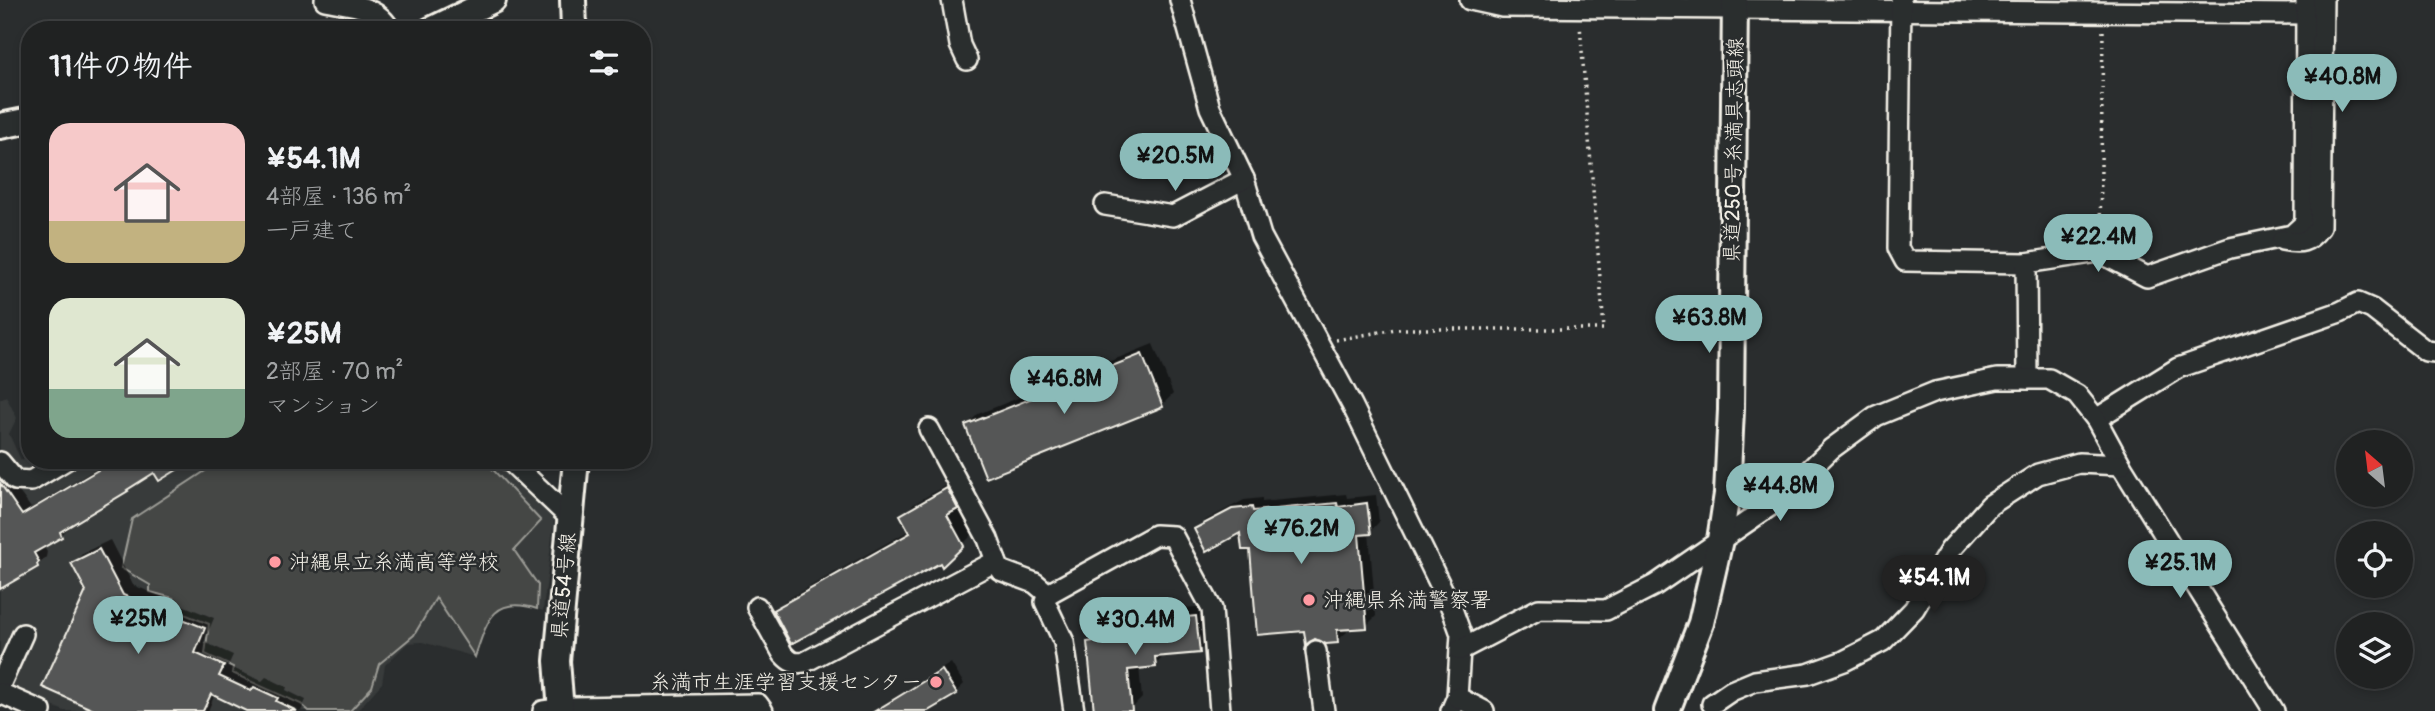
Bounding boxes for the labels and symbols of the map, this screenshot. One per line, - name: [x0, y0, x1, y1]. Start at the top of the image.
- street label: 県道250号糸満具志頭線: [1719, 37, 1749, 263]
- pin: ¥40.8M: [2285, 54, 2399, 114]
- pin: ¥20.5M: [1118, 134, 1232, 193]
- pin: ¥22.4M: [2041, 215, 2155, 274]
- pin: ¥63.8M: [1652, 296, 1766, 355]
- pin: ¥46.8M: [1007, 356, 1121, 416]
- north arrow: [2336, 430, 2413, 508]
- pin: ¥44.8M: [1723, 463, 1837, 523]
- pin: ¥76.2M: [1244, 506, 1358, 566]
- street label: 県道54号線: [546, 531, 582, 641]
- pin: ¥25.1M: [2123, 540, 2237, 600]
- place label: 沖縄県立糸満高等学校: [289, 549, 499, 576]
- marker: 沖縄県立糸満高等学校: [267, 554, 283, 570]
- pin: ¥54.1M: [1877, 556, 1991, 615]
- place label: 沖縄県糸満警察署: [1323, 587, 1491, 614]
- marker: 沖縄県糸満警察署: [1301, 592, 1317, 608]
- pin: ¥25M: [97, 596, 179, 656]
- pin: ¥30.4M: [1078, 598, 1192, 657]
- place label: 糸満市生涯学習支援センター: [650, 669, 922, 696]
- marker: 糸満市生涯学習支援センター: [928, 674, 944, 690]

